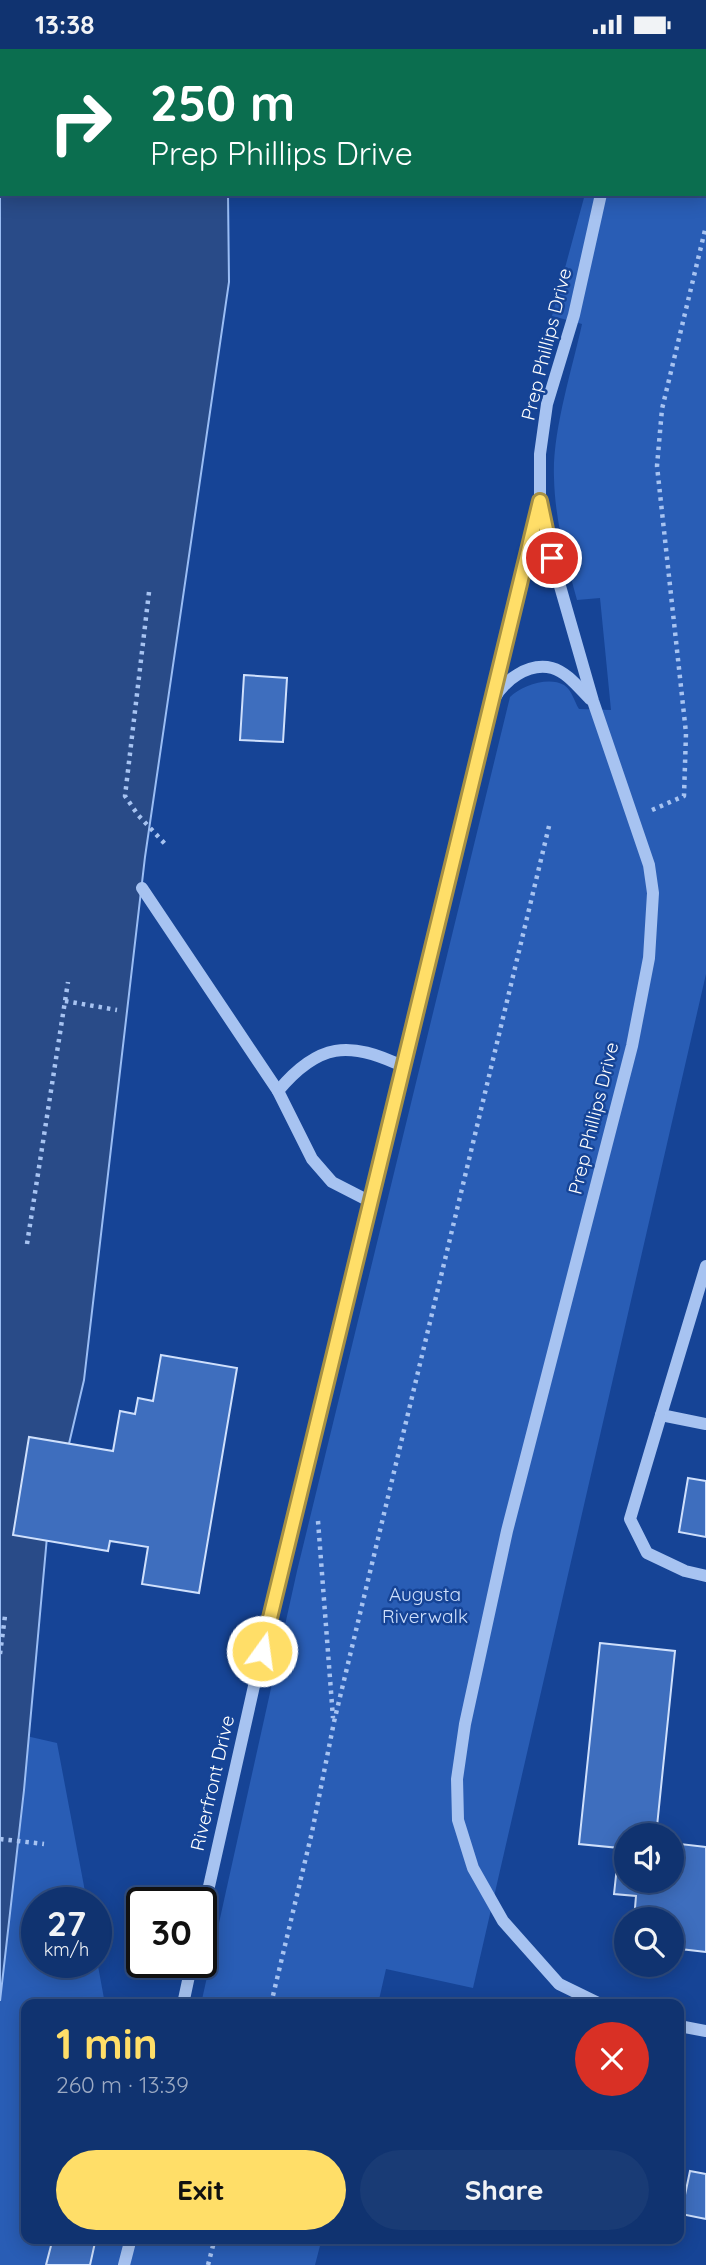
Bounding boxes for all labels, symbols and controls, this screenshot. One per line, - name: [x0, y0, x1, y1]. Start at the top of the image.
- text: 13:38: [35, 8, 94, 41]
- text: 250 m: [150, 72, 295, 133]
- icon: right: [35, 77, 126, 168]
- text: Prep Phillips Drive: [150, 133, 413, 173]
- street label: Prep Phillips Drive: [515, 265, 577, 423]
- pin: [522, 528, 582, 588]
- icon: arrive: [533, 539, 571, 577]
- street label: Prep Phillips Drive: [562, 1039, 624, 1197]
- park label: Augusta Riverwalk: [382, 1582, 468, 1628]
- position arrow: [225, 1614, 299, 1688]
- street label: Riverfront Drive: [185, 1713, 239, 1853]
- map controls: [614, 1823, 684, 1977]
- button: sound: [614, 1823, 684, 1893]
- speed limit sign: 30: [126, 1887, 217, 1978]
- text: 27: [47, 1901, 86, 1945]
- button: search: [614, 1907, 684, 1977]
- text: km/h: [44, 1938, 89, 1961]
- text: 1 min: [56, 2017, 158, 2070]
- button: close: [575, 2022, 649, 2096]
- text: 260 m · 13:39: [56, 2070, 189, 2099]
- button: Exit: [56, 2150, 346, 2230]
- button: Share: [360, 2150, 649, 2230]

